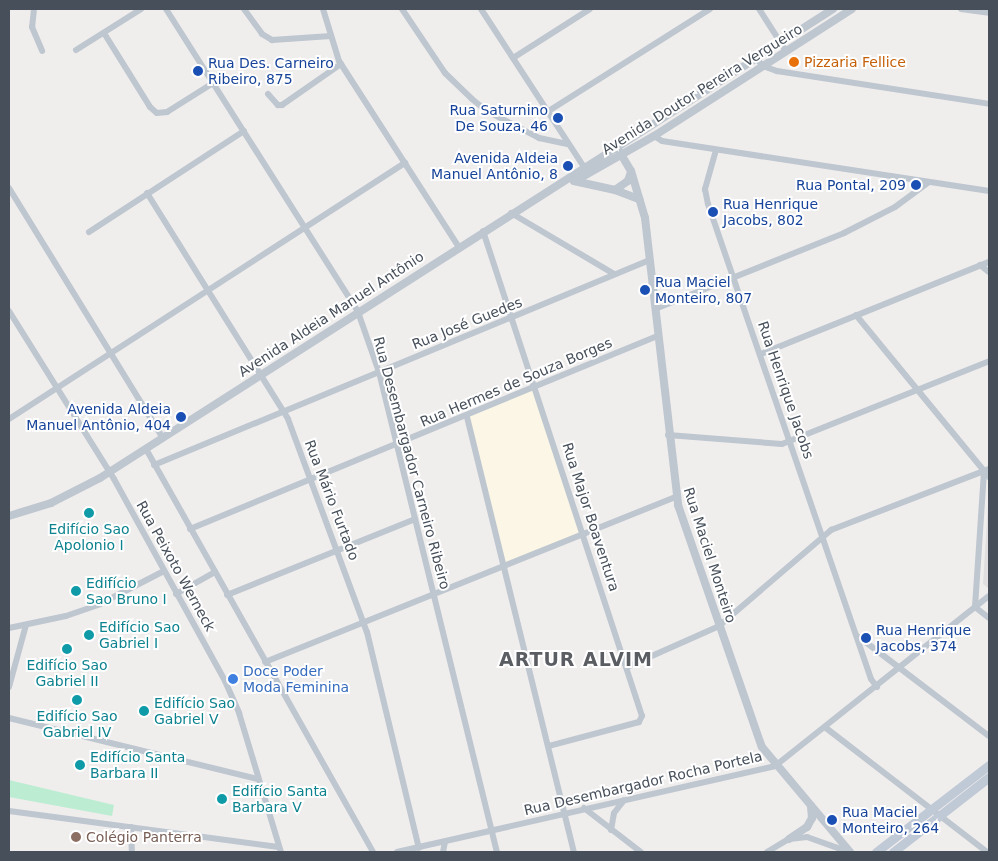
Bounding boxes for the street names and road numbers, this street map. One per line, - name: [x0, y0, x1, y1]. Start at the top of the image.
- street label: Avenida Doutor Pereira Vergueiro: [599, 20, 805, 158]
- street label: Avenida Aldeia Manuel Antônio: [235, 248, 427, 380]
- street label: Rua José Guedes: [410, 293, 524, 353]
- street label: Rua Henrique Jacobs: [755, 319, 817, 461]
- street label: Rua Hermes de Souza Borges: [418, 334, 614, 430]
- street label: Rua Desembargador Carneiro Ribeiro: [370, 335, 454, 591]
- street label: Rua Mário Furtado: [301, 437, 363, 563]
- street label: Rua Major Boaventura: [559, 440, 623, 594]
- street label: Rua Maciel Monteiro: [680, 485, 740, 625]
- street label: Rua Peixoto Werneck: [133, 498, 219, 634]
- street label: Rua Desembargador Rocha Portela: [522, 747, 764, 819]

